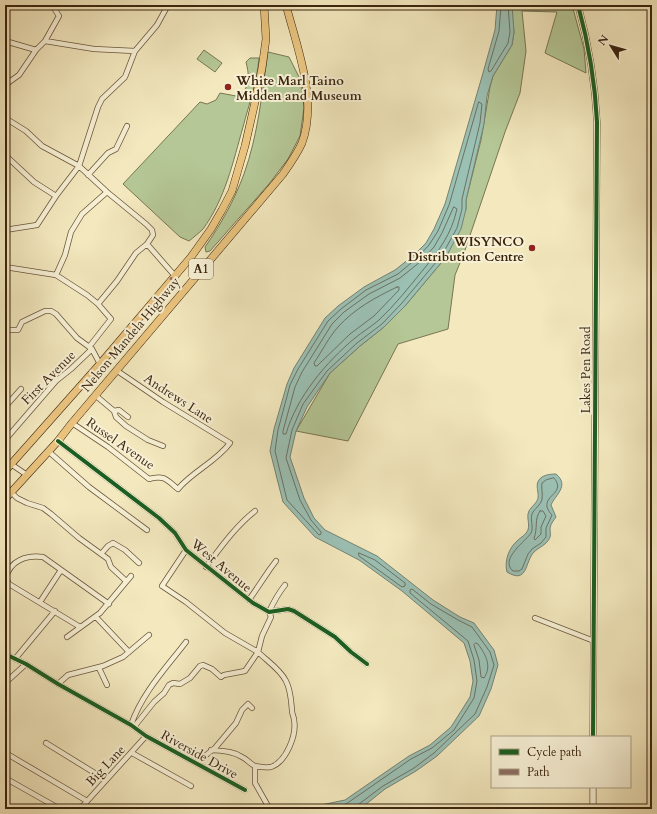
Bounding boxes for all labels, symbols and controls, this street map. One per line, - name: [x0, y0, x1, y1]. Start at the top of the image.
- north arrow: [591, 26, 631, 66]
- text: N: [595, 32, 613, 49]
- place label: White Marl Taino Midden and Museum: [235, 72, 362, 105]
- marker: White Marl Taino Midden and Museum: [223, 82, 233, 92]
- place label: WISYNCO Distribution Centre: [408, 233, 524, 266]
- marker: WISYNCO Distribution Centre: [527, 243, 537, 253]
- road number: A1: [189, 259, 213, 279]
- street label: Nelson Mandela Highway: [77, 273, 184, 396]
- street label: Lakes Pen Road: [577, 326, 595, 414]
- street label: First Avenue: [18, 347, 80, 409]
- street label: Andrews Lane: [140, 370, 217, 428]
- street label: Russel Avenue: [83, 414, 158, 474]
- street label: West Avenue: [186, 534, 256, 597]
- street label: Riverside Drive: [158, 726, 241, 784]
- legend: [491, 736, 631, 788]
- street label: Big Lane: [82, 741, 129, 790]
- text: Cycle path: [527, 744, 582, 760]
- text: Path: [527, 764, 550, 780]

